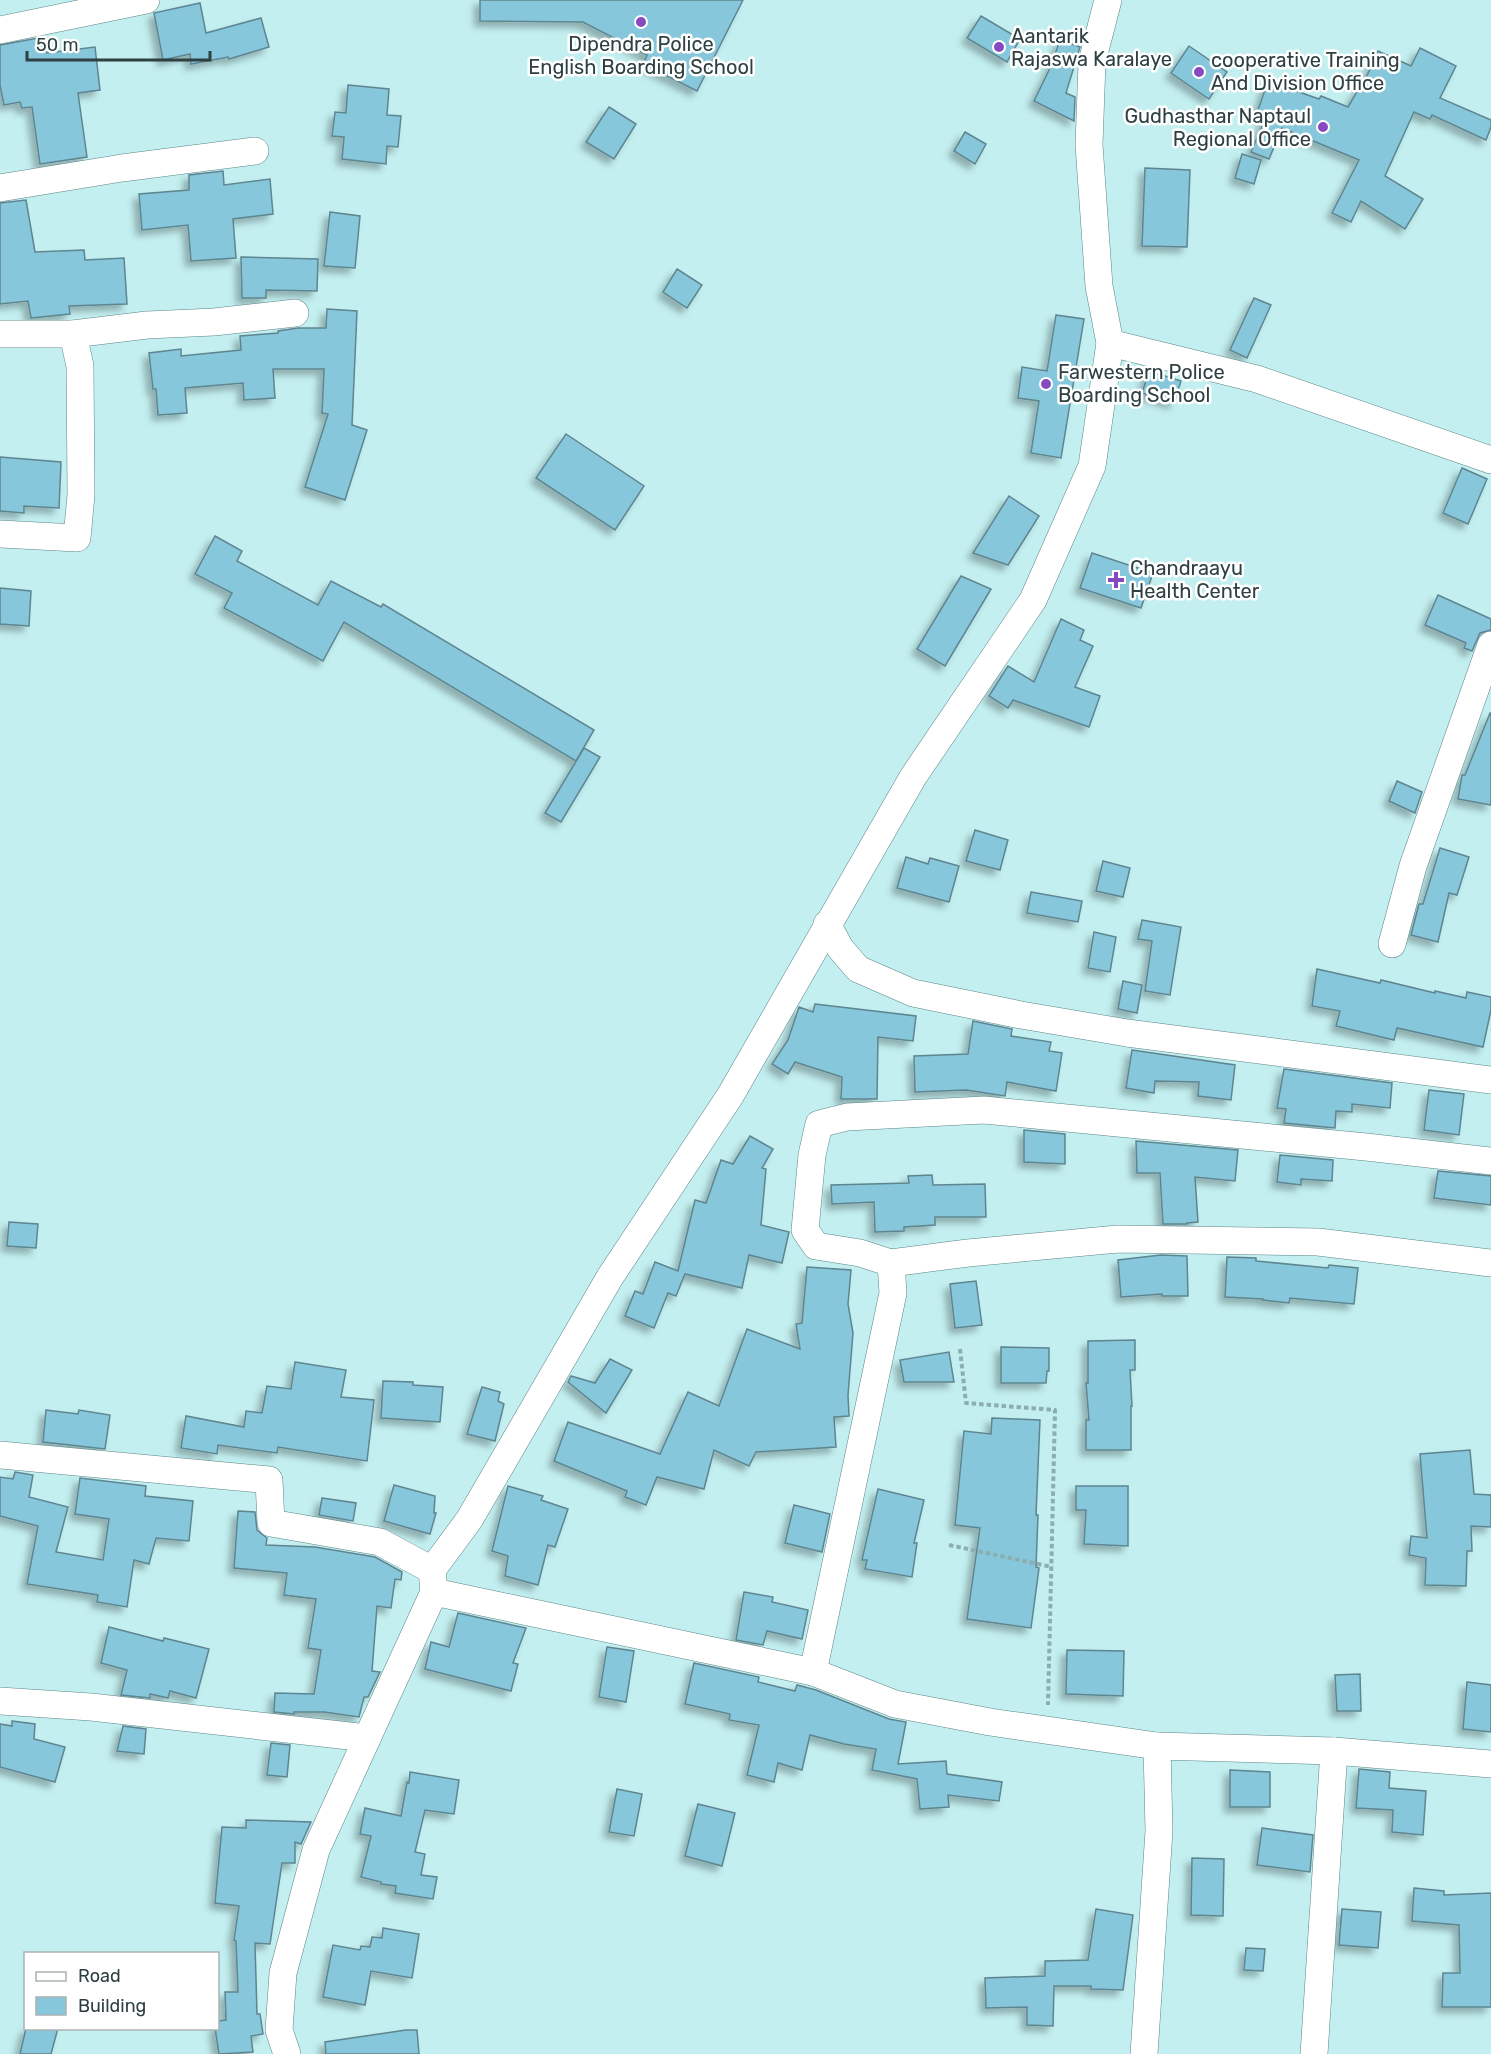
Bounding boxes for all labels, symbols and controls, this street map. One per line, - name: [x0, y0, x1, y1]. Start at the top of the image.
- marker: Dipendra Police English Boarding School: [634, 15, 648, 29]
- scale bar: [27, 24, 210, 62]
- place label: Aantarik Rajaswa Karalaye: [1011, 24, 1172, 71]
- place label: Dipendra Police English Boarding School: [528, 32, 754, 79]
- text: 50 m: [36, 34, 79, 56]
- marker: Aantarik Rajaswa Karalaye: [992, 40, 1006, 54]
- place label: cooperative Training And Division Office: [1211, 48, 1400, 95]
- marker: cooperative Training And Division Office: [1192, 65, 1206, 79]
- place label: Gudhasthar Naptaul Regional Office: [1124, 104, 1311, 151]
- marker: Gudhasthar Naptaul Regional Office: [1316, 120, 1330, 134]
- place label: Farwestern Police Boarding School: [1058, 360, 1225, 407]
- marker: Farwestern Police Boarding School: [1039, 377, 1053, 391]
- place label: Chandraayu Health Center: [1130, 556, 1260, 603]
- marker: Chandraayu Health Center: [1107, 571, 1125, 589]
- legend: [24, 1952, 219, 2030]
- text: Road: [78, 1965, 121, 1987]
- text: Building: [78, 1995, 146, 2017]

